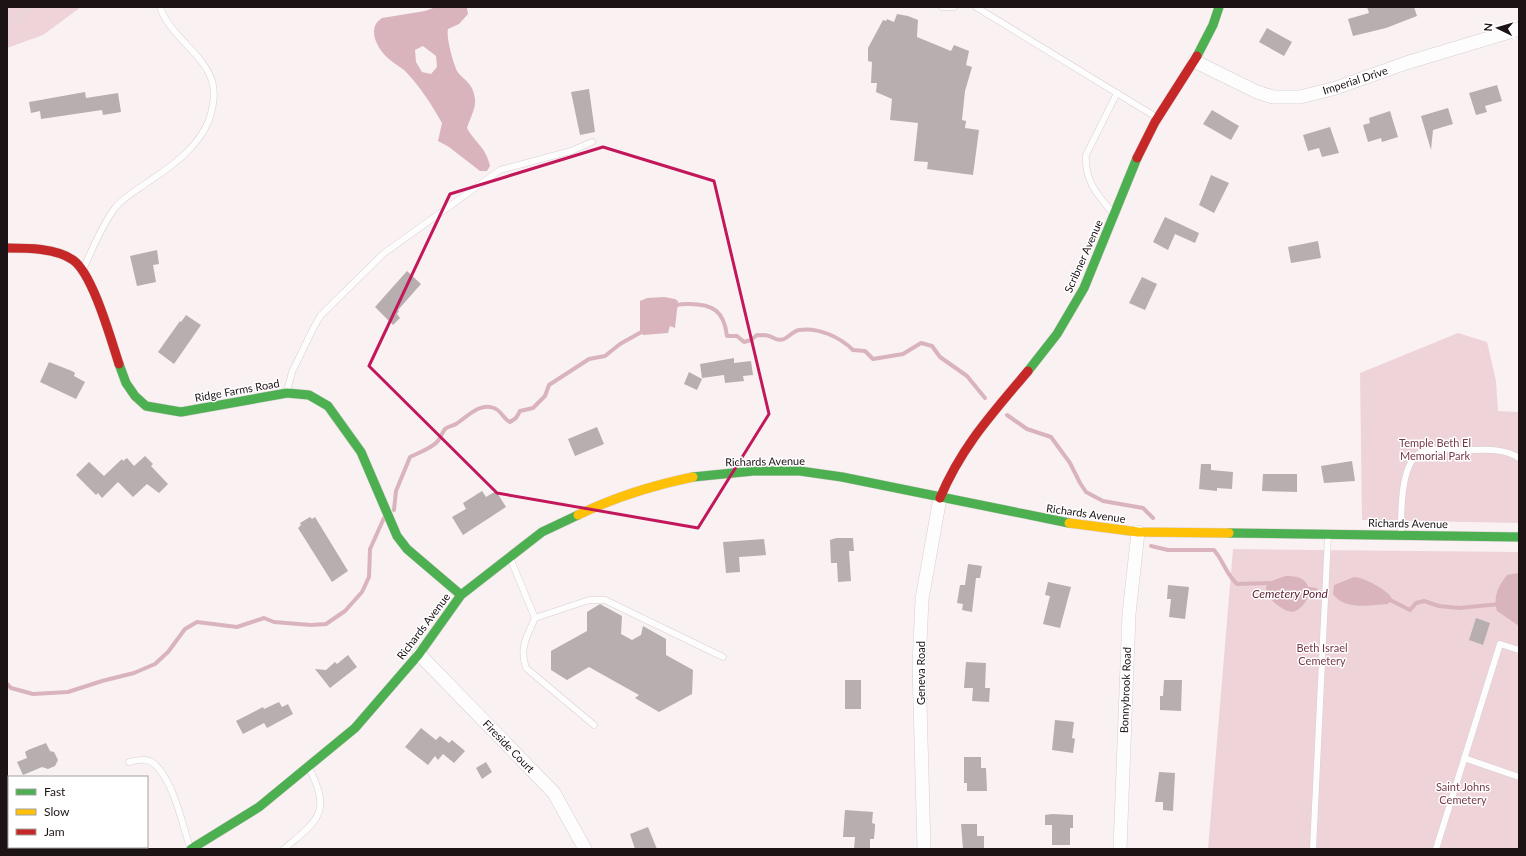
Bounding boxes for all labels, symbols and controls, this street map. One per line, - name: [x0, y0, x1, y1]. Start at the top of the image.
- north arrow: [1478, 8, 1518, 48]
- text: N: [1481, 22, 1494, 32]
- street label: Imperial Drive: [1321, 63, 1389, 97]
- street label: Scribner Avenue: [1061, 217, 1105, 295]
- street label: Ridge Farms Road: [194, 376, 280, 404]
- park label: Temple Beth El Memorial Park: [1399, 436, 1471, 462]
- street label: Richards Avenue: [725, 454, 805, 468]
- street label: Richards Avenue: [1046, 501, 1127, 525]
- street label: Richards Avenue: [1368, 516, 1448, 530]
- water label: Cemetery Pond: [1252, 586, 1329, 601]
- street label: Richards Avenue: [394, 590, 452, 662]
- street label: Geneva Road: [914, 641, 927, 705]
- park label: Beth Israel Cemetery: [1296, 641, 1348, 667]
- street label: Bonnybrook Road: [1117, 647, 1133, 733]
- street label: Fireside Court: [481, 717, 537, 775]
- legend: [8, 776, 148, 848]
- park label: Saint Johns Cemetery: [1436, 780, 1490, 806]
- text: Fast: [44, 784, 66, 799]
- text: Slow: [44, 804, 70, 819]
- text: Jam: [44, 824, 65, 839]

